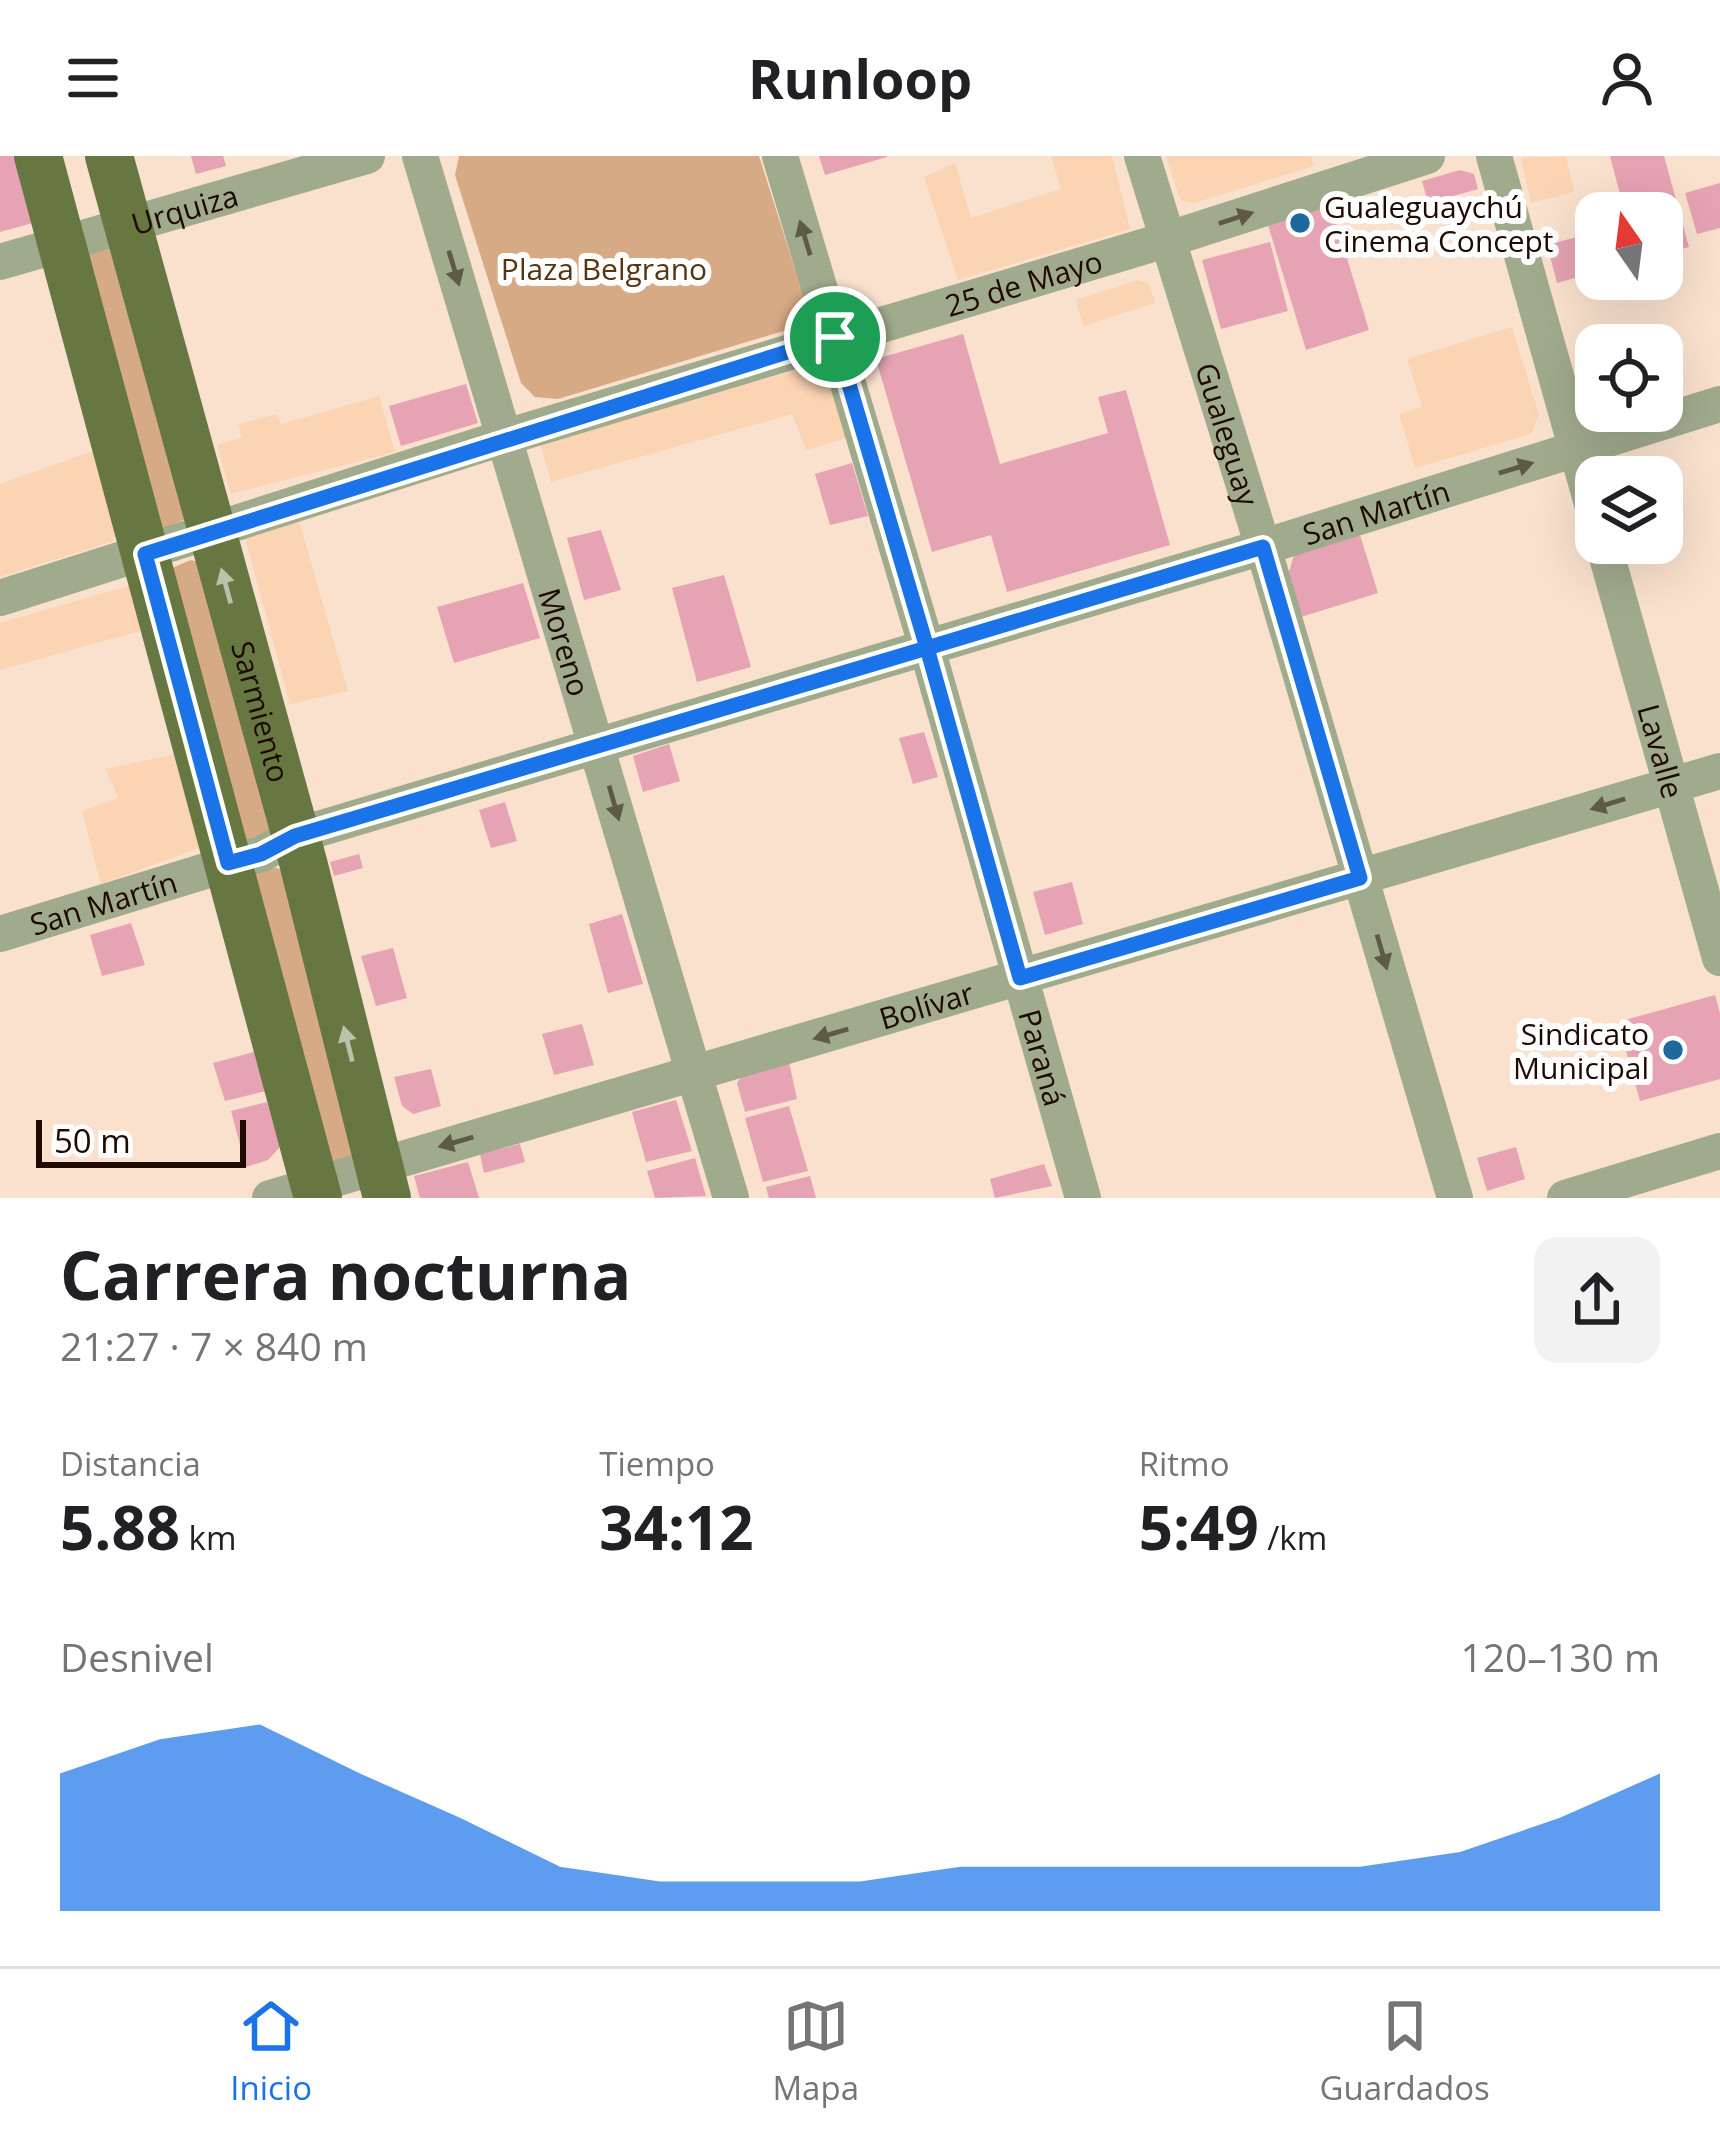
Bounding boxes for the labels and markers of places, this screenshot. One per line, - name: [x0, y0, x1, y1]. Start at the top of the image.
- place label: Gualeguaychú Cinema Concept: [1324, 186, 1554, 261]
- marker: Gualeguaychú Cinema Concept: [1287, 210, 1313, 236]
- pin: [784, 286, 886, 388]
- place label: Sindicato Municipal: [1513, 1013, 1649, 1088]
- marker: Sindicato Municipal: [1660, 1037, 1686, 1063]

